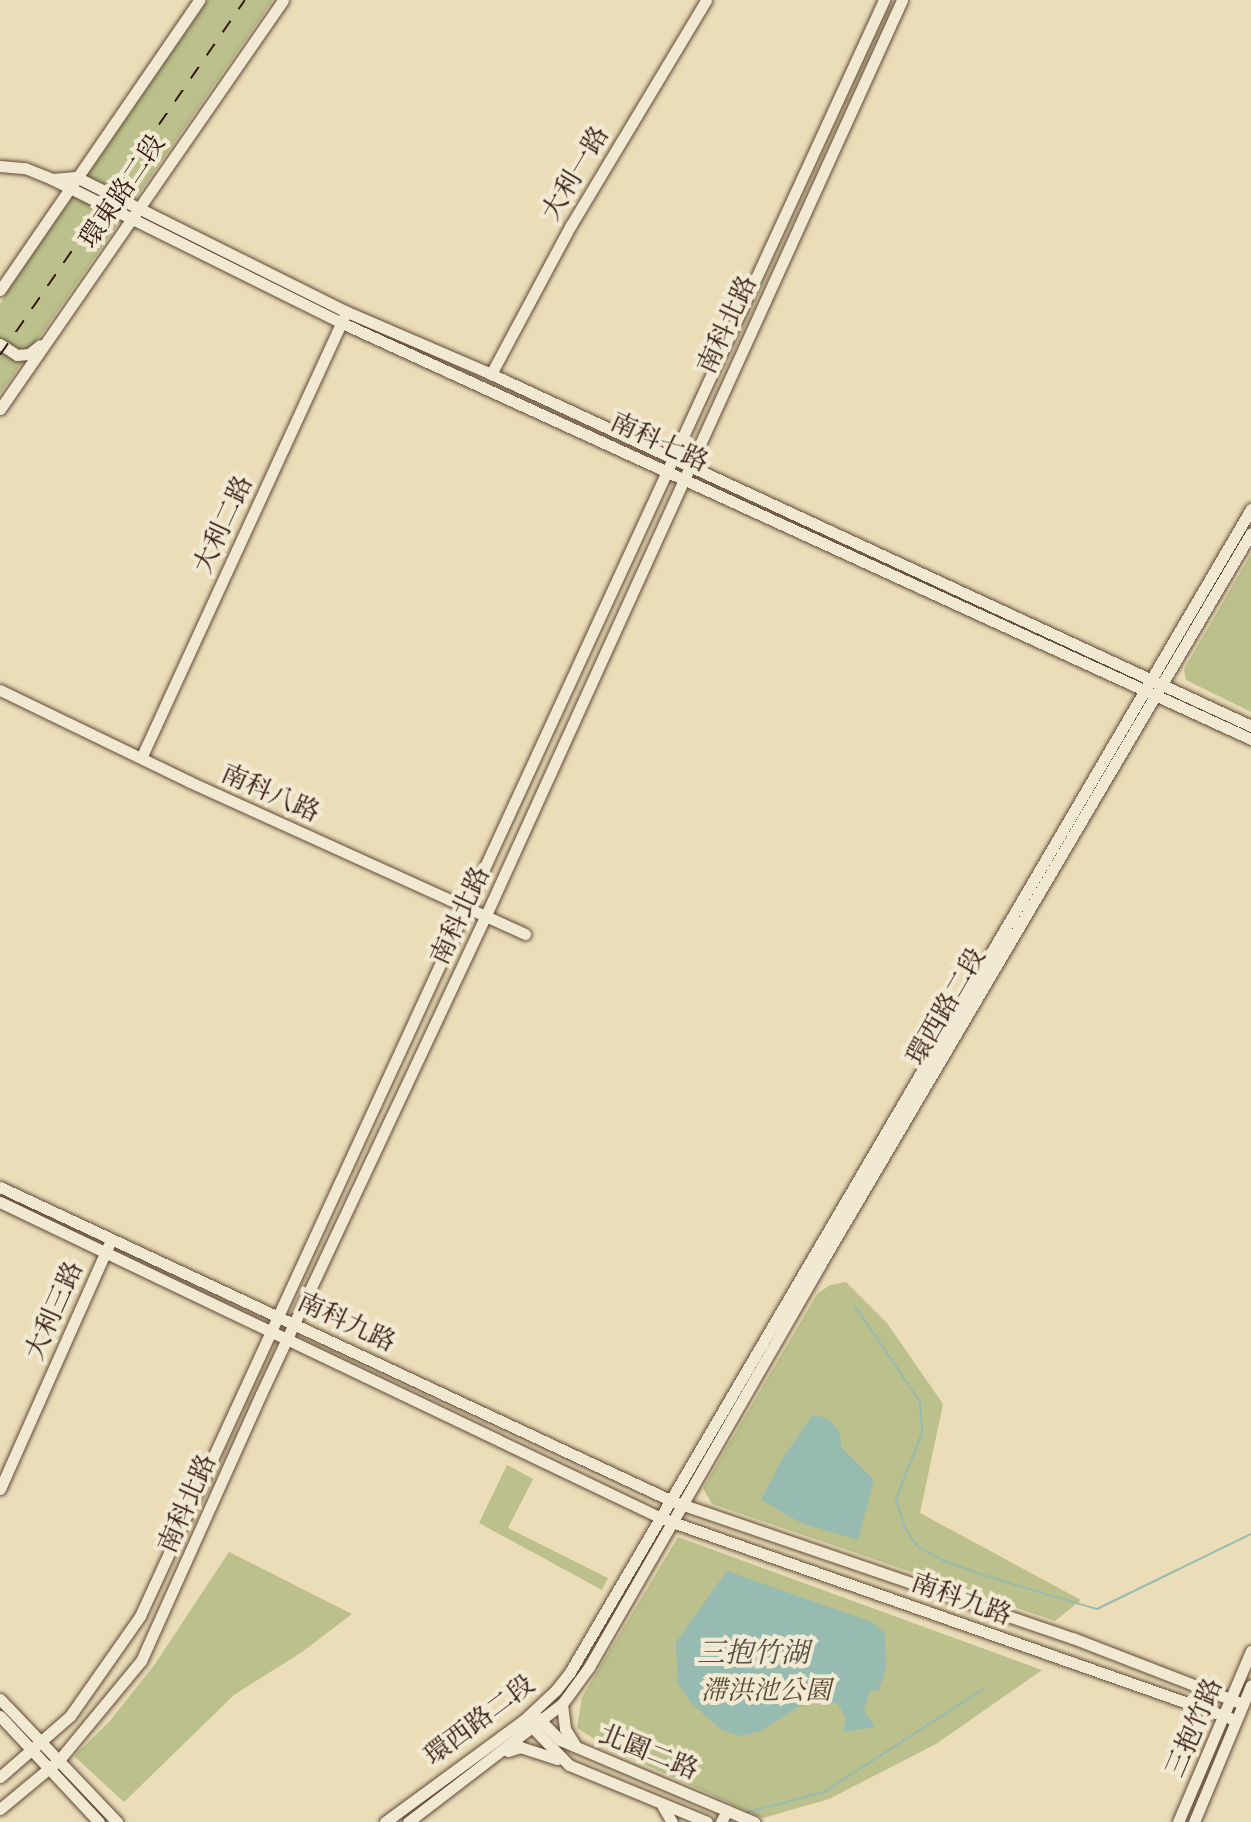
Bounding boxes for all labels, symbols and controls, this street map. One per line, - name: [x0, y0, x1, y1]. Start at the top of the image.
- street label: 大利一路: [536, 121, 616, 227]
- street label: 環東路二段: [74, 129, 172, 255]
- street label: 南科北路: [692, 271, 764, 379]
- street label: 南科七路: [605, 407, 713, 479]
- street label: 大利二路: [188, 471, 260, 579]
- street label: 南科八路: [216, 759, 324, 829]
- street label: 南科北路: [425, 862, 497, 970]
- street label: 環西路二段: [901, 943, 993, 1071]
- street label: 大利三路: [20, 1257, 90, 1365]
- street label: 南科九路: [292, 1287, 400, 1359]
- street label: 南科北路: [153, 1450, 223, 1558]
- street label: 南科九路: [907, 1568, 1015, 1632]
- water label: 三抱竹湖: [697, 1637, 809, 1671]
- street label: 環西路二段: [419, 1669, 541, 1773]
- street label: 三抱竹路: [1160, 1674, 1230, 1782]
- park label: 滯洪池公園: [701, 1676, 831, 1708]
- street label: 北園二路: [594, 1719, 702, 1787]

